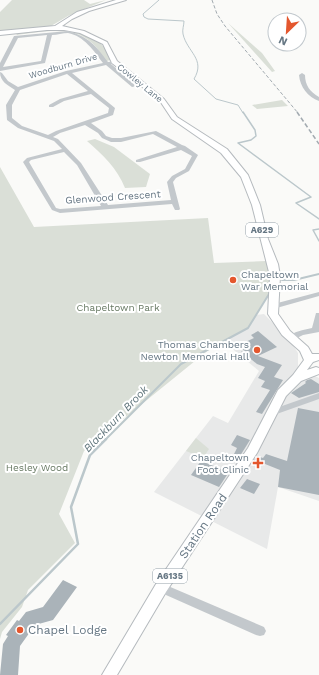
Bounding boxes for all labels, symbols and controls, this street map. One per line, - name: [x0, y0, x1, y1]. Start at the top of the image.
- north arrow: [267, 12, 307, 52]
- text: N: [277, 33, 289, 48]
- street label: Woodburn Drive: [28, 51, 98, 81]
- street label: Cowley Lane: [115, 62, 165, 104]
- street label: Glenwood Crescent: [65, 188, 162, 206]
- road number: A629: [246, 223, 278, 237]
- place label: Chapeltown War Memorial: [241, 269, 308, 292]
- marker: Chapeltown War Memorial: [228, 275, 238, 285]
- park label: Chapeltown Park: [76, 302, 160, 313]
- place label: Thomas Chambers Newton Memorial Hall: [141, 339, 249, 362]
- marker: Thomas Chambers Newton Memorial Hall: [252, 345, 262, 355]
- water label: Blackburn Brook: [81, 382, 152, 455]
- place label: Chapeltown Foot Clinic: [191, 452, 249, 475]
- marker: Chapeltown Foot Clinic: [252, 457, 264, 469]
- park label: Hesley Wood: [6, 462, 68, 473]
- street label: Station Road: [176, 491, 230, 561]
- road number: A6135: [153, 569, 187, 583]
- place label: Chapel Lodge: [28, 623, 107, 637]
- marker: Chapel Lodge: [15, 625, 25, 635]

